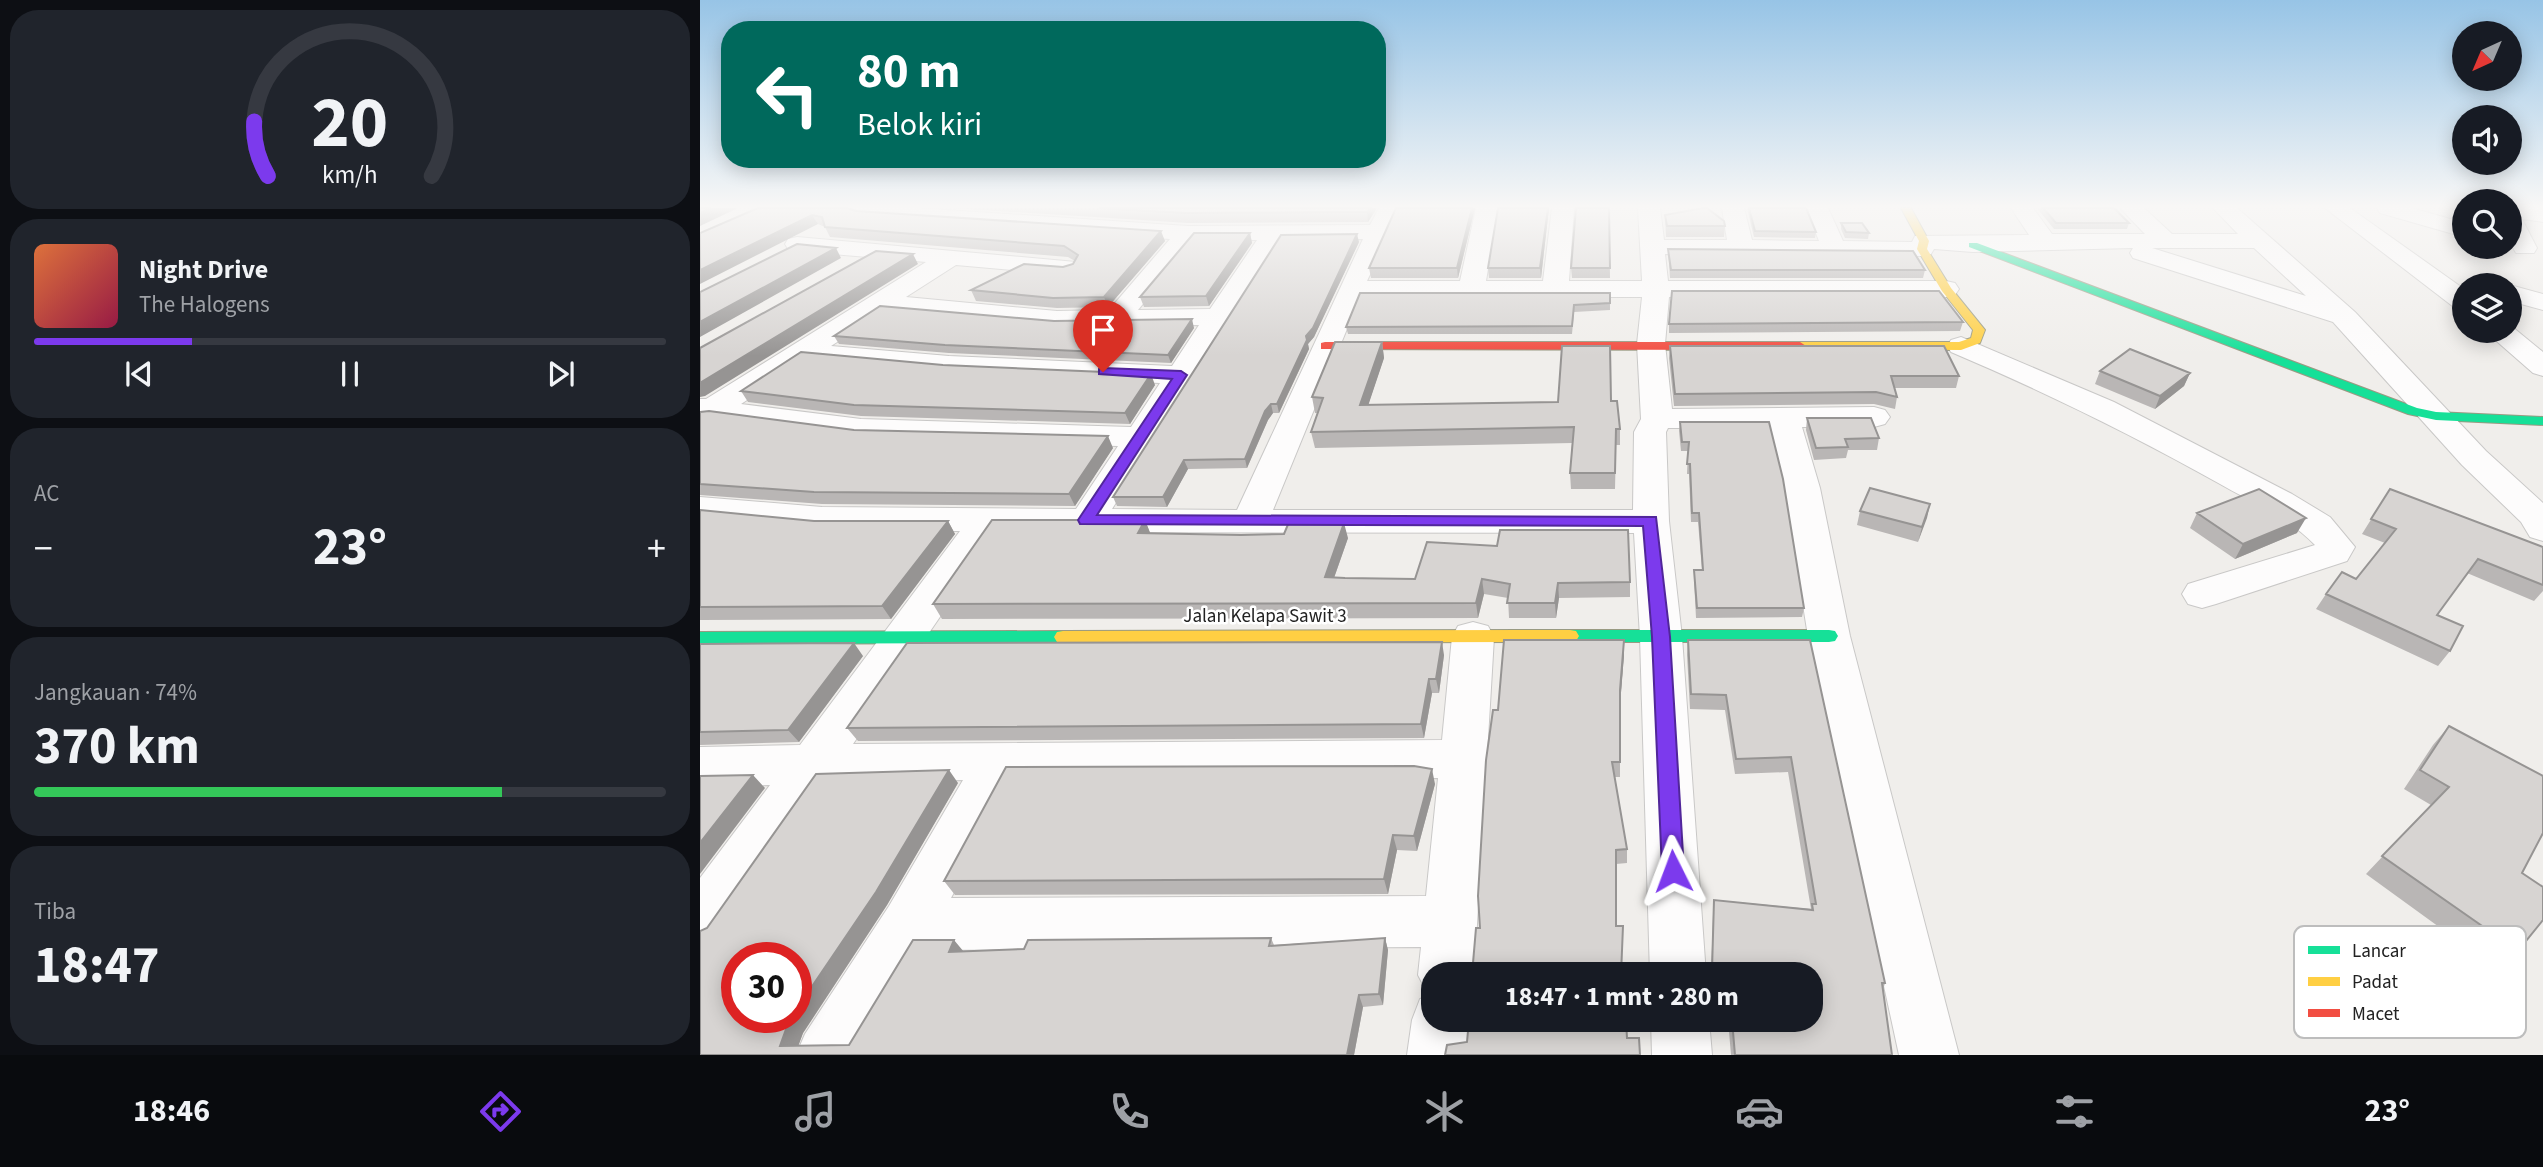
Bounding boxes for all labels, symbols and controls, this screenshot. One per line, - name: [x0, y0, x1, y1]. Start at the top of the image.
- north arrow: [2452, 21, 2522, 91]
- map controls: [2452, 21, 2522, 343]
- text: 80 m: [857, 37, 961, 107]
- icon: left: [742, 49, 833, 140]
- text: 20: [312, 71, 388, 175]
- text: Belok kiri: [857, 102, 982, 148]
- button: sound: [2452, 105, 2522, 175]
- text: km/h: [322, 156, 378, 192]
- button: search: [2452, 189, 2522, 259]
- text: Night Drive: [139, 251, 268, 288]
- button: layers: [2452, 273, 2522, 343]
- text: The Halogens: [139, 288, 270, 321]
- pin: [1073, 300, 1133, 372]
- icon: arrive: [1084, 311, 1122, 349]
- icon: previous: [120, 355, 158, 393]
- icon: pause: [331, 355, 369, 393]
- icon: next: [542, 355, 580, 393]
- text: AC: [34, 477, 59, 510]
- text: 23°: [313, 511, 387, 585]
- text: −: [34, 522, 53, 576]
- text: +: [647, 522, 666, 576]
- street label: Jalan Kelapa Sawit 3: [1183, 603, 1347, 630]
- text: Jangkauan · 74%: [34, 676, 197, 709]
- text: 370 km: [34, 710, 200, 784]
- position arrow: [1636, 834, 1710, 908]
- text: Tiba: [34, 895, 76, 928]
- legend: [2294, 926, 2526, 1038]
- text: 18:47: [34, 929, 159, 1003]
- text: Lancar: [2352, 938, 2406, 965]
- speed limit sign: 30: [721, 942, 812, 1033]
- text: Padat: [2352, 969, 2398, 996]
- text: 18:47 · 1 mnt · 280 m: [1505, 978, 1739, 1015]
- text: Macet: [2352, 1001, 2400, 1028]
- icon: directions: [476, 1087, 525, 1136]
- icon: music: [791, 1087, 840, 1136]
- icon: phone: [1105, 1087, 1154, 1136]
- icon: climate: [1420, 1087, 1469, 1136]
- icon: car: [1735, 1087, 1784, 1136]
- icon: filters: [2050, 1087, 2099, 1136]
- text: 18:46: [133, 1088, 210, 1134]
- text: 23°: [2365, 1088, 2410, 1134]

